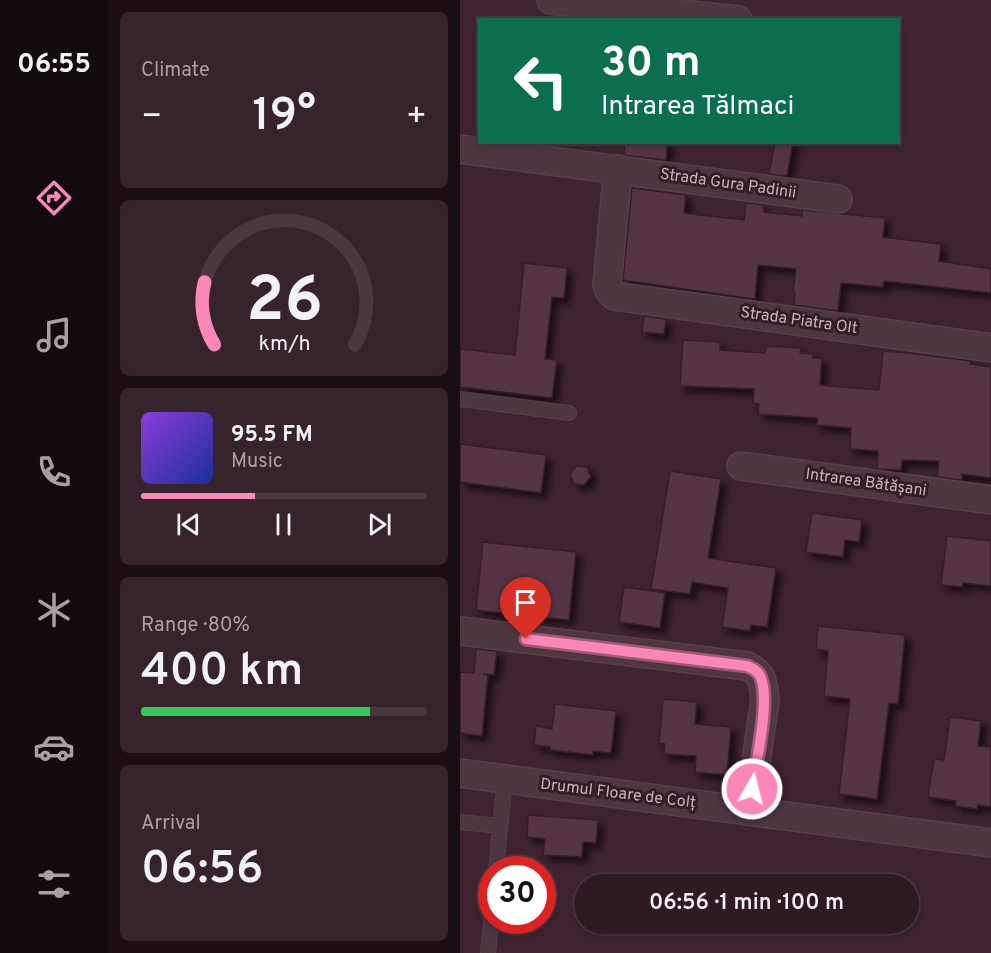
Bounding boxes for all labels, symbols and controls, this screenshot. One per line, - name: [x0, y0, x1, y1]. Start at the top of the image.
- text: 30 m: [601, 38, 700, 91]
- icon: left: [502, 42, 580, 120]
- text: 06:55: [17, 48, 91, 82]
- text: Climate: [141, 58, 210, 84]
- text: 19°: [252, 89, 316, 146]
- text: Intrarea Tălmaci: [601, 90, 794, 124]
- text: −: [141, 97, 162, 139]
- text: +: [406, 97, 427, 139]
- street label: Strada Gura Padinii: [659, 165, 797, 203]
- icon: directions: [33, 177, 75, 219]
- text: 26: [246, 264, 322, 343]
- street label: Strada Piatra Olt: [739, 303, 859, 339]
- icon: music: [33, 314, 75, 356]
- text: km/h: [258, 332, 310, 359]
- text: 95.5 FM: [231, 422, 313, 449]
- text: Music: [231, 449, 283, 475]
- icon: phone: [33, 451, 75, 493]
- street label: Intrarea Bătășani: [804, 465, 928, 501]
- icon: previous: [172, 508, 205, 541]
- icon: pause: [267, 508, 300, 541]
- icon: next: [363, 508, 396, 541]
- pin: [500, 577, 551, 639]
- icon: arrive: [509, 586, 542, 619]
- icon: climate: [33, 589, 75, 631]
- text: Range · 80%: [141, 613, 250, 639]
- text: 400 km: [141, 644, 303, 701]
- icon: car: [33, 726, 75, 768]
- position arrow: [720, 757, 784, 821]
- street label: Drumul Floare de Colț: [539, 775, 697, 813]
- text: Arrival: [141, 811, 201, 837]
- text: 06:56: [141, 842, 263, 899]
- speed limit sign: 30: [478, 856, 556, 934]
- icon: filters: [33, 863, 75, 905]
- text: 06:56 · 1 min · 100 m: [649, 890, 844, 917]

